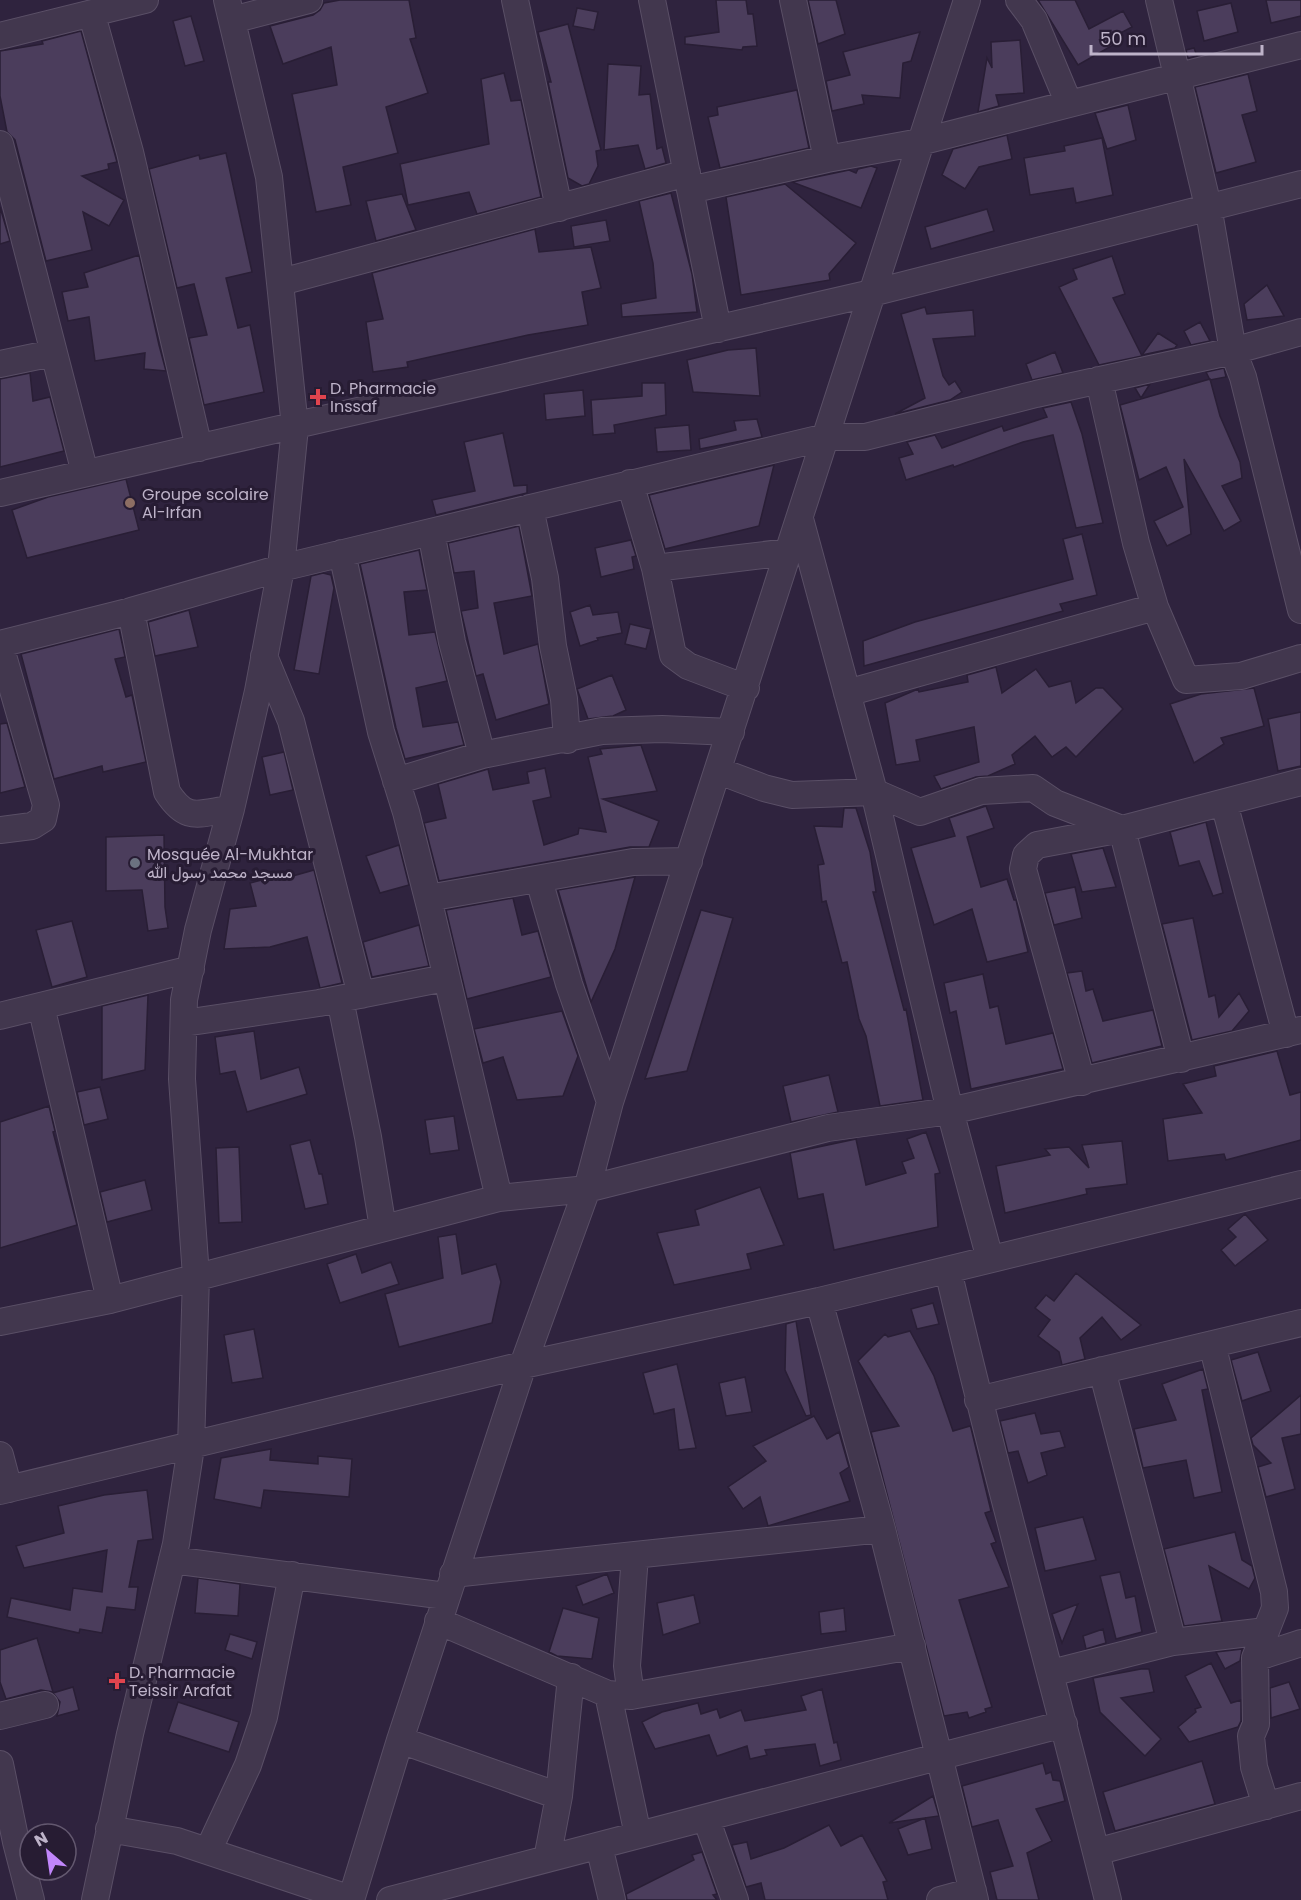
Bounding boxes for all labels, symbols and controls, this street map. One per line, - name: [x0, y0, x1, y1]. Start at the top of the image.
- scale bar: [1091, 18, 1262, 56]
- text: 50 m: [1100, 26, 1146, 51]
- place label: D. Pharmacie Inssaf: [330, 377, 436, 418]
- marker: D. Pharmacie Inssaf: [311, 390, 325, 404]
- place label: Groupe scolaire Al-Irfan: [142, 483, 269, 524]
- marker: Groupe scolaire Al-Irfan: [123, 496, 137, 510]
- place label: Mosquée Al-Mukhtar مسجد محمد رسول الله: [147, 843, 313, 884]
- marker: Mosquée Al-Mukhtar مسجد محمد رسول الله: [128, 856, 142, 870]
- place label: D. Pharmacie Teissir Arafat: [129, 1661, 235, 1702]
- marker: D. Pharmacie Teissir Arafat: [110, 1674, 124, 1688]
- north arrow: [18, 1822, 78, 1882]
- text: N: [30, 1826, 52, 1852]

